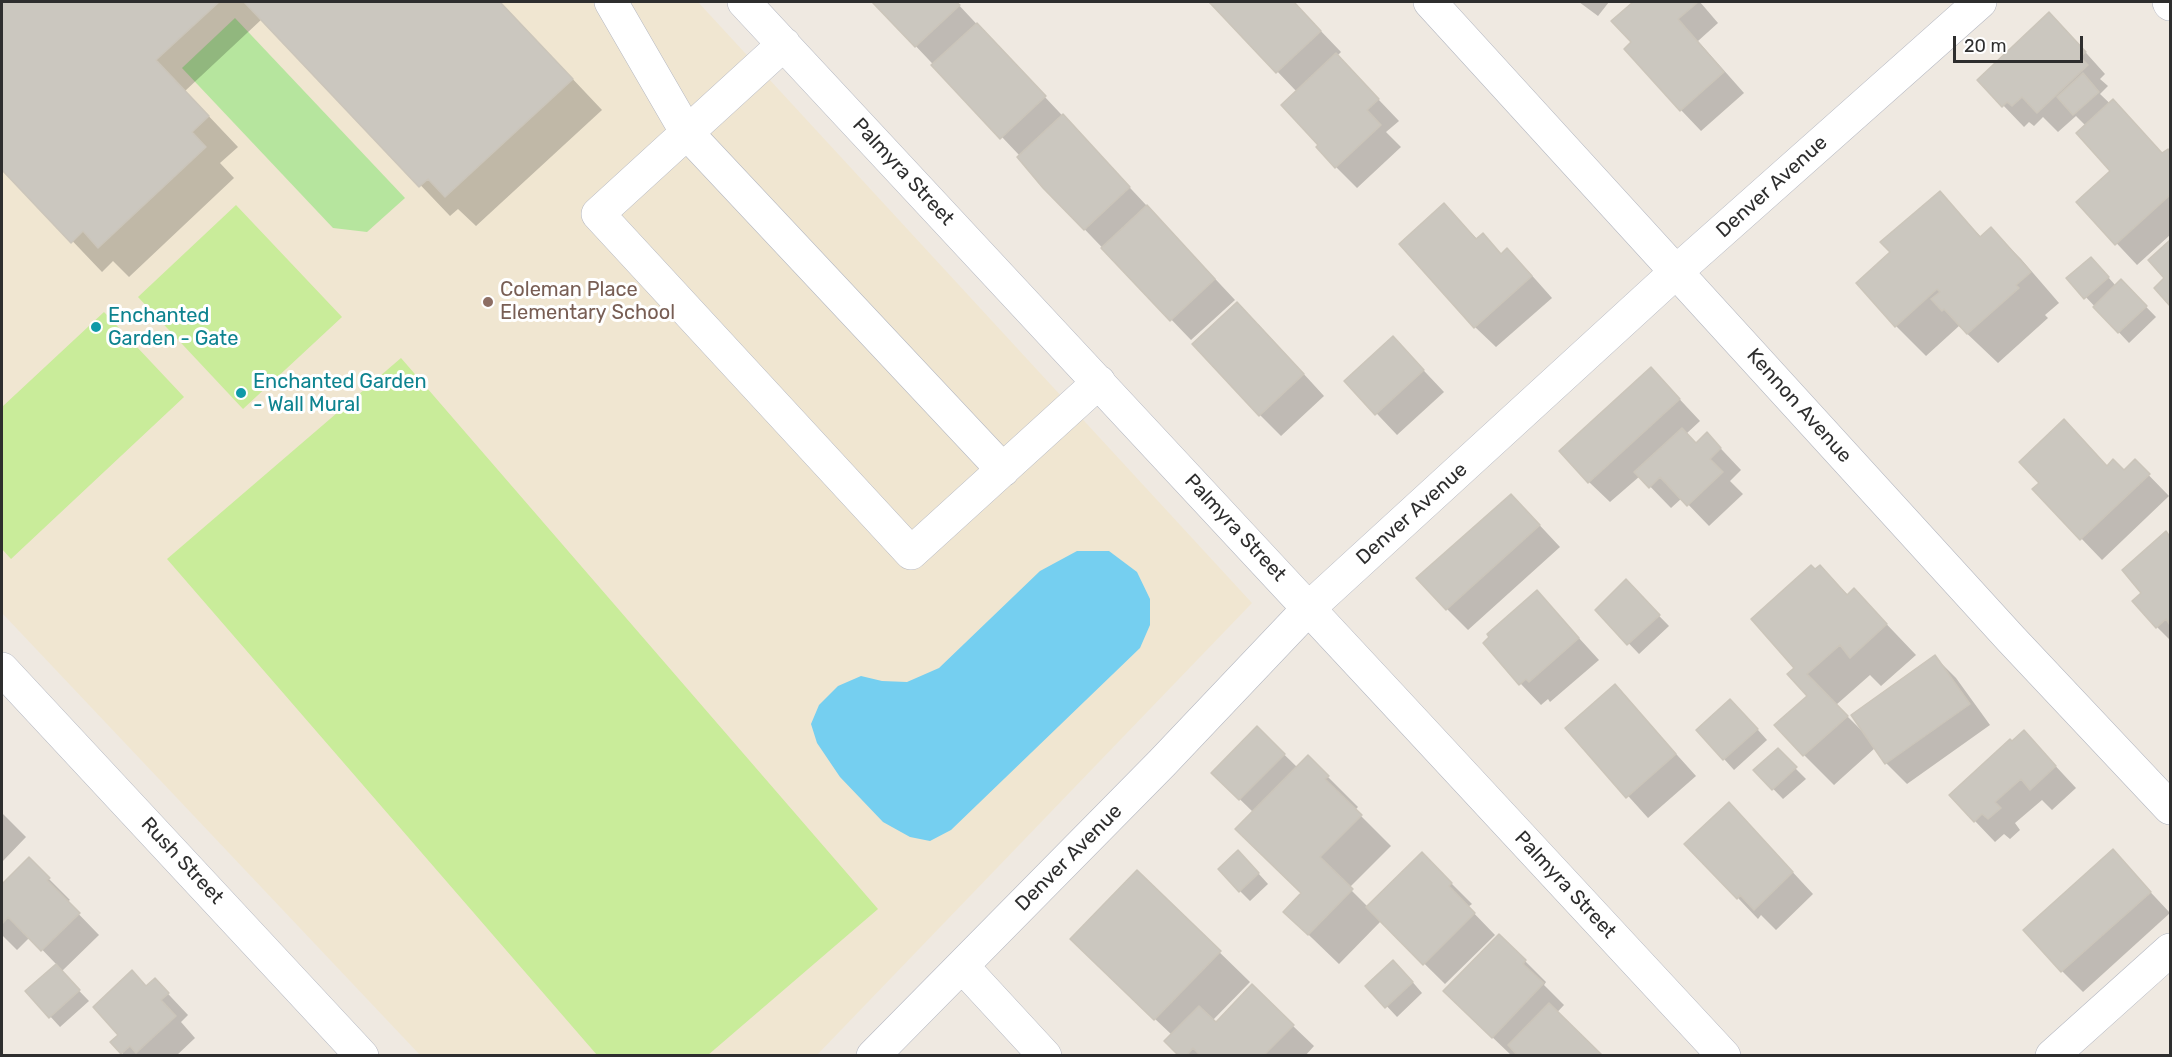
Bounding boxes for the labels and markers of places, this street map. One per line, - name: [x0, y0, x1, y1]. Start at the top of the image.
- place label: Coleman Place Elementary School: [500, 278, 675, 325]
- marker: Coleman Place Elementary School: [481, 295, 495, 309]
- place label: Enchanted Garden - Gate: [108, 304, 238, 351]
- marker: Enchanted Garden - Gate: [89, 320, 103, 334]
- place label: Enchanted Garden - Wall Mural: [253, 370, 427, 417]
- marker: Enchanted Garden - Wall Mural: [234, 386, 248, 400]

